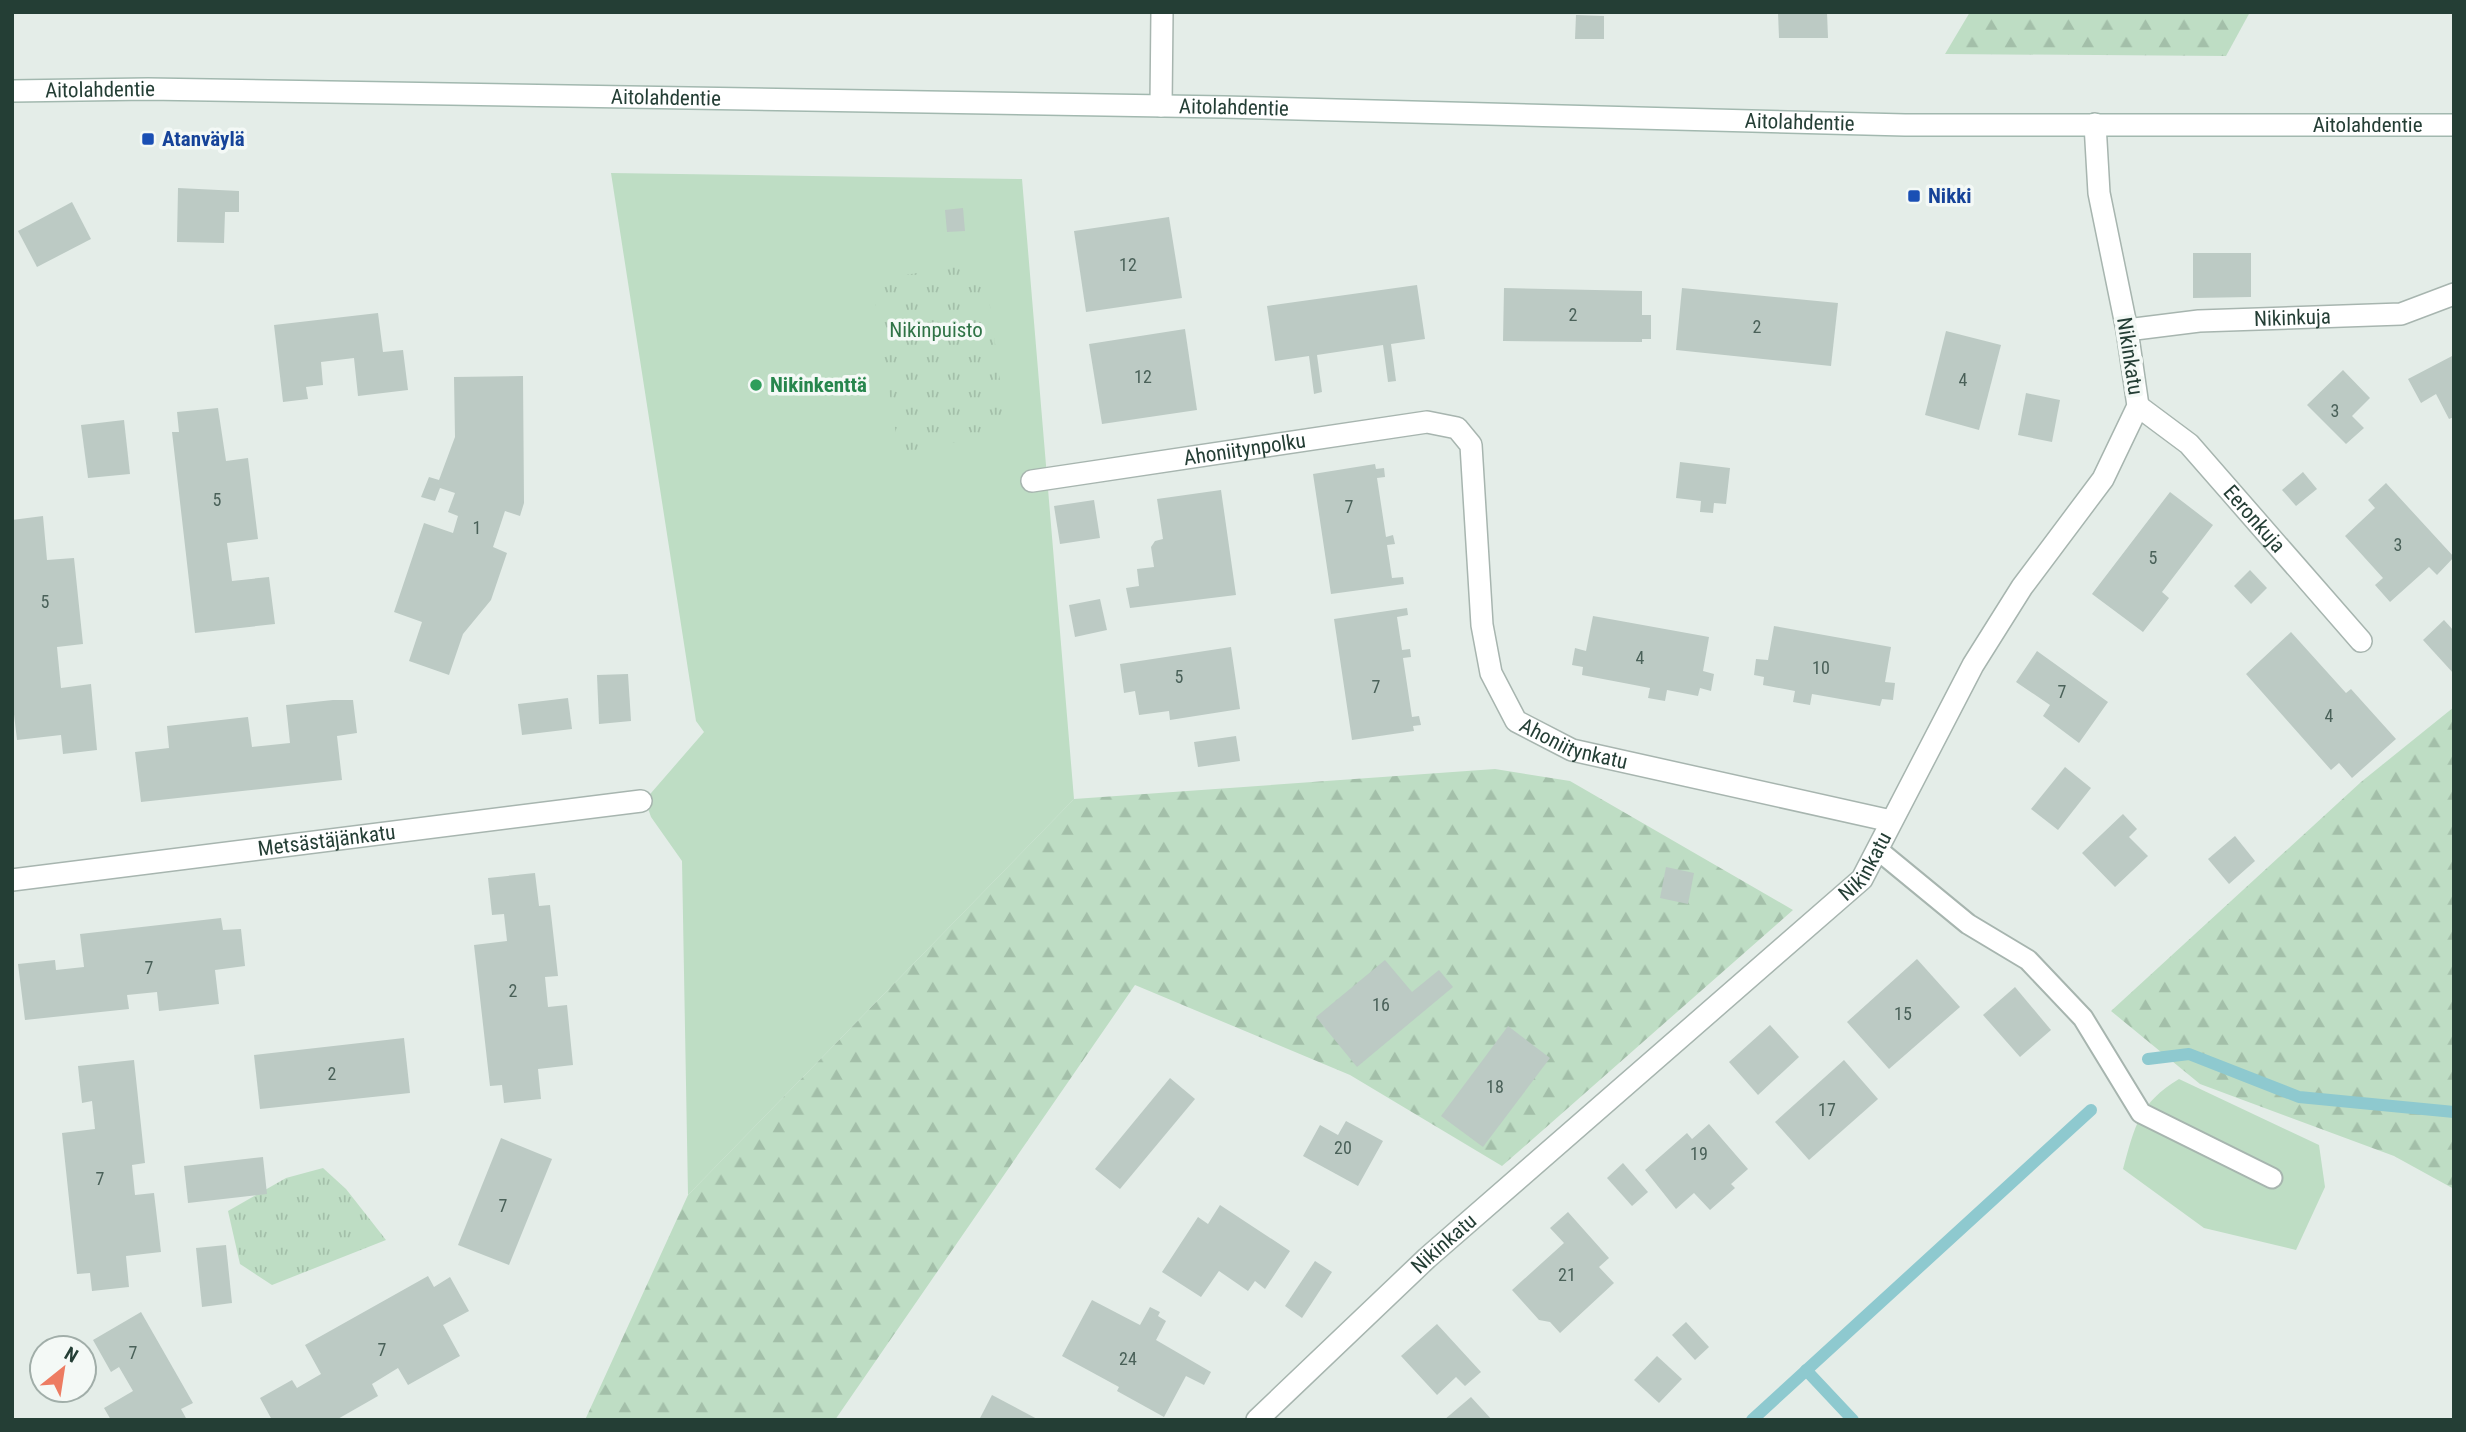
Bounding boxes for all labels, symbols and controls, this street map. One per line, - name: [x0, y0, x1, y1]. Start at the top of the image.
- street label: Aitolahdentie: [45, 77, 155, 103]
- street label: Aitolahdentie: [611, 85, 721, 111]
- street label: Aitolahdentie: [1179, 94, 1289, 121]
- street label: Aitolahdentie: [1744, 109, 1855, 136]
- street label: Aitolahdentie: [2313, 113, 2423, 137]
- place label: Atanväylä: [162, 127, 245, 151]
- marker: Atanväylä: [140, 131, 156, 147]
- place label: Nikki: [1928, 184, 1972, 208]
- marker: Nikki: [1906, 188, 1922, 204]
- house number: 12: [1119, 254, 1137, 275]
- house number: 2: [1569, 304, 1578, 325]
- street label: Nikinkuja: [2254, 304, 2331, 331]
- house number: 2: [1753, 316, 1762, 337]
- street label: Nikinkatu: [2112, 316, 2148, 396]
- park label: Nikinpuisto: [889, 318, 983, 342]
- house number: 12: [1134, 366, 1152, 387]
- house number: 4: [1959, 369, 1968, 390]
- place label: Nikinkenttä: [770, 373, 867, 397]
- marker: Nikinkenttä: [748, 377, 764, 393]
- house number: 3: [2331, 400, 2339, 421]
- street label: Ahoniitynpolku: [1182, 428, 1307, 470]
- street label: Eeronkuja: [2219, 480, 2290, 557]
- house number: 5: [213, 489, 222, 510]
- house number: 7: [1345, 496, 1354, 517]
- house number: 1: [473, 517, 481, 538]
- house number: 3: [2394, 534, 2402, 555]
- house number: 5: [2149, 547, 2158, 568]
- house number: 5: [41, 591, 50, 612]
- house number: 4: [1636, 647, 1645, 668]
- house number: 10: [1812, 657, 1830, 678]
- house number: 5: [1175, 666, 1184, 687]
- house number: 7: [1372, 676, 1381, 697]
- house number: 7: [2058, 681, 2067, 702]
- house number: 4: [2325, 705, 2334, 726]
- street label: Ahoniitynkatu: [1516, 713, 1630, 774]
- street label: Metsästäjänkatu: [256, 820, 397, 861]
- street label: Nikinkatu: [1834, 828, 1896, 906]
- house number: 7: [145, 957, 154, 978]
- house number: 2: [509, 980, 518, 1001]
- house number: 16: [1372, 994, 1390, 1015]
- house number: 15: [1894, 1003, 1912, 1024]
- house number: 2: [328, 1063, 337, 1084]
- house number: 18: [1486, 1076, 1504, 1097]
- house number: 17: [1818, 1099, 1836, 1120]
- house number: 20: [1334, 1137, 1352, 1158]
- house number: 19: [1690, 1143, 1708, 1164]
- house number: 7: [96, 1168, 105, 1189]
- house number: 7: [499, 1195, 508, 1216]
- street label: Nikinkatu: [1406, 1209, 1481, 1278]
- house number: 21: [1558, 1264, 1576, 1285]
- north arrow: [28, 1334, 98, 1404]
- house number: 7: [378, 1339, 387, 1360]
- text: N: [60, 1342, 82, 1368]
- house number: 7: [129, 1342, 138, 1363]
- house number: 24: [1119, 1348, 1137, 1369]

